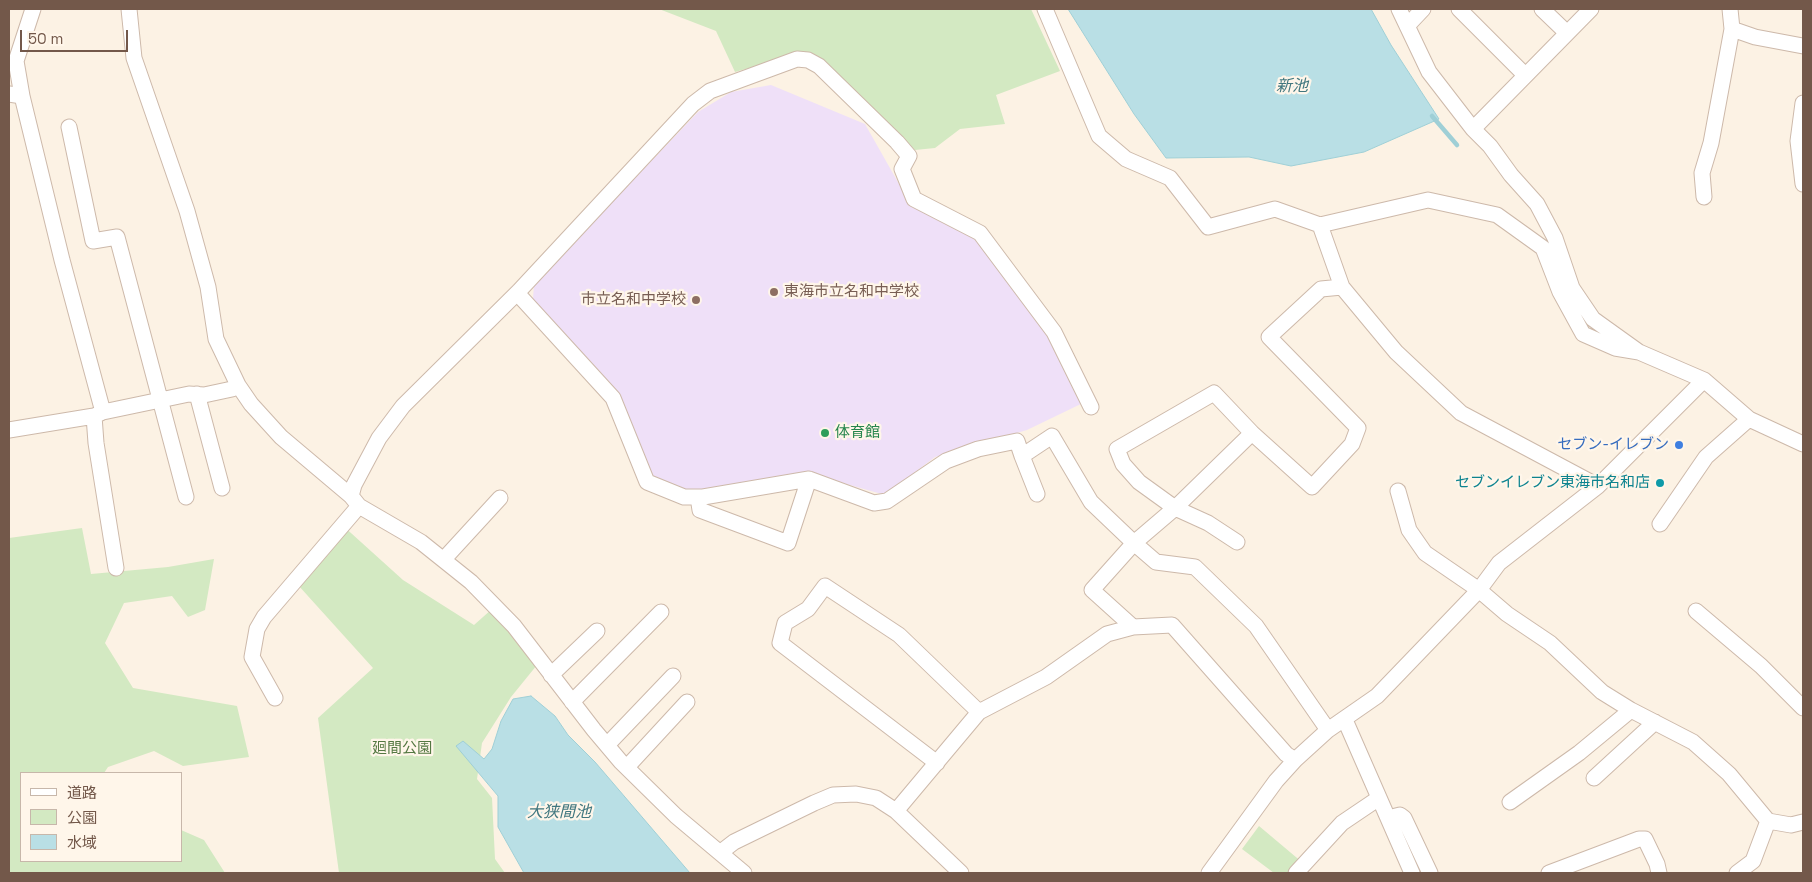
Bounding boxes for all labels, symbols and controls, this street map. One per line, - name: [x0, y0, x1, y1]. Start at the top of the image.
- scale bar: [22, 20, 130, 52]
- text: 50 m: [28, 29, 63, 48]
- water label: 新池: [1276, 77, 1308, 97]
- place label: 東海市立名和中学校: [784, 283, 919, 301]
- marker: 東海市立名和中学校: [768, 286, 780, 298]
- place label: 市立名和中学校: [581, 291, 686, 309]
- marker: 市立名和中学校: [690, 294, 702, 306]
- place label: 体育館: [835, 424, 880, 442]
- marker: 体育館: [819, 427, 831, 439]
- place label: セブン-イレブン: [1557, 436, 1669, 454]
- marker: セブン-イレブン: [1673, 439, 1685, 451]
- place label: セブンイレブン東海市名和店: [1455, 474, 1650, 492]
- marker: セブンイレブン東海市名和店: [1654, 477, 1666, 489]
- park label: 廻間公園: [372, 740, 432, 758]
- legend: [20, 772, 182, 862]
- text: 道路: [67, 783, 97, 802]
- water label: 大狭間池: [527, 803, 591, 823]
- text: 公園: [67, 808, 97, 827]
- text: 水域: [67, 833, 97, 852]

